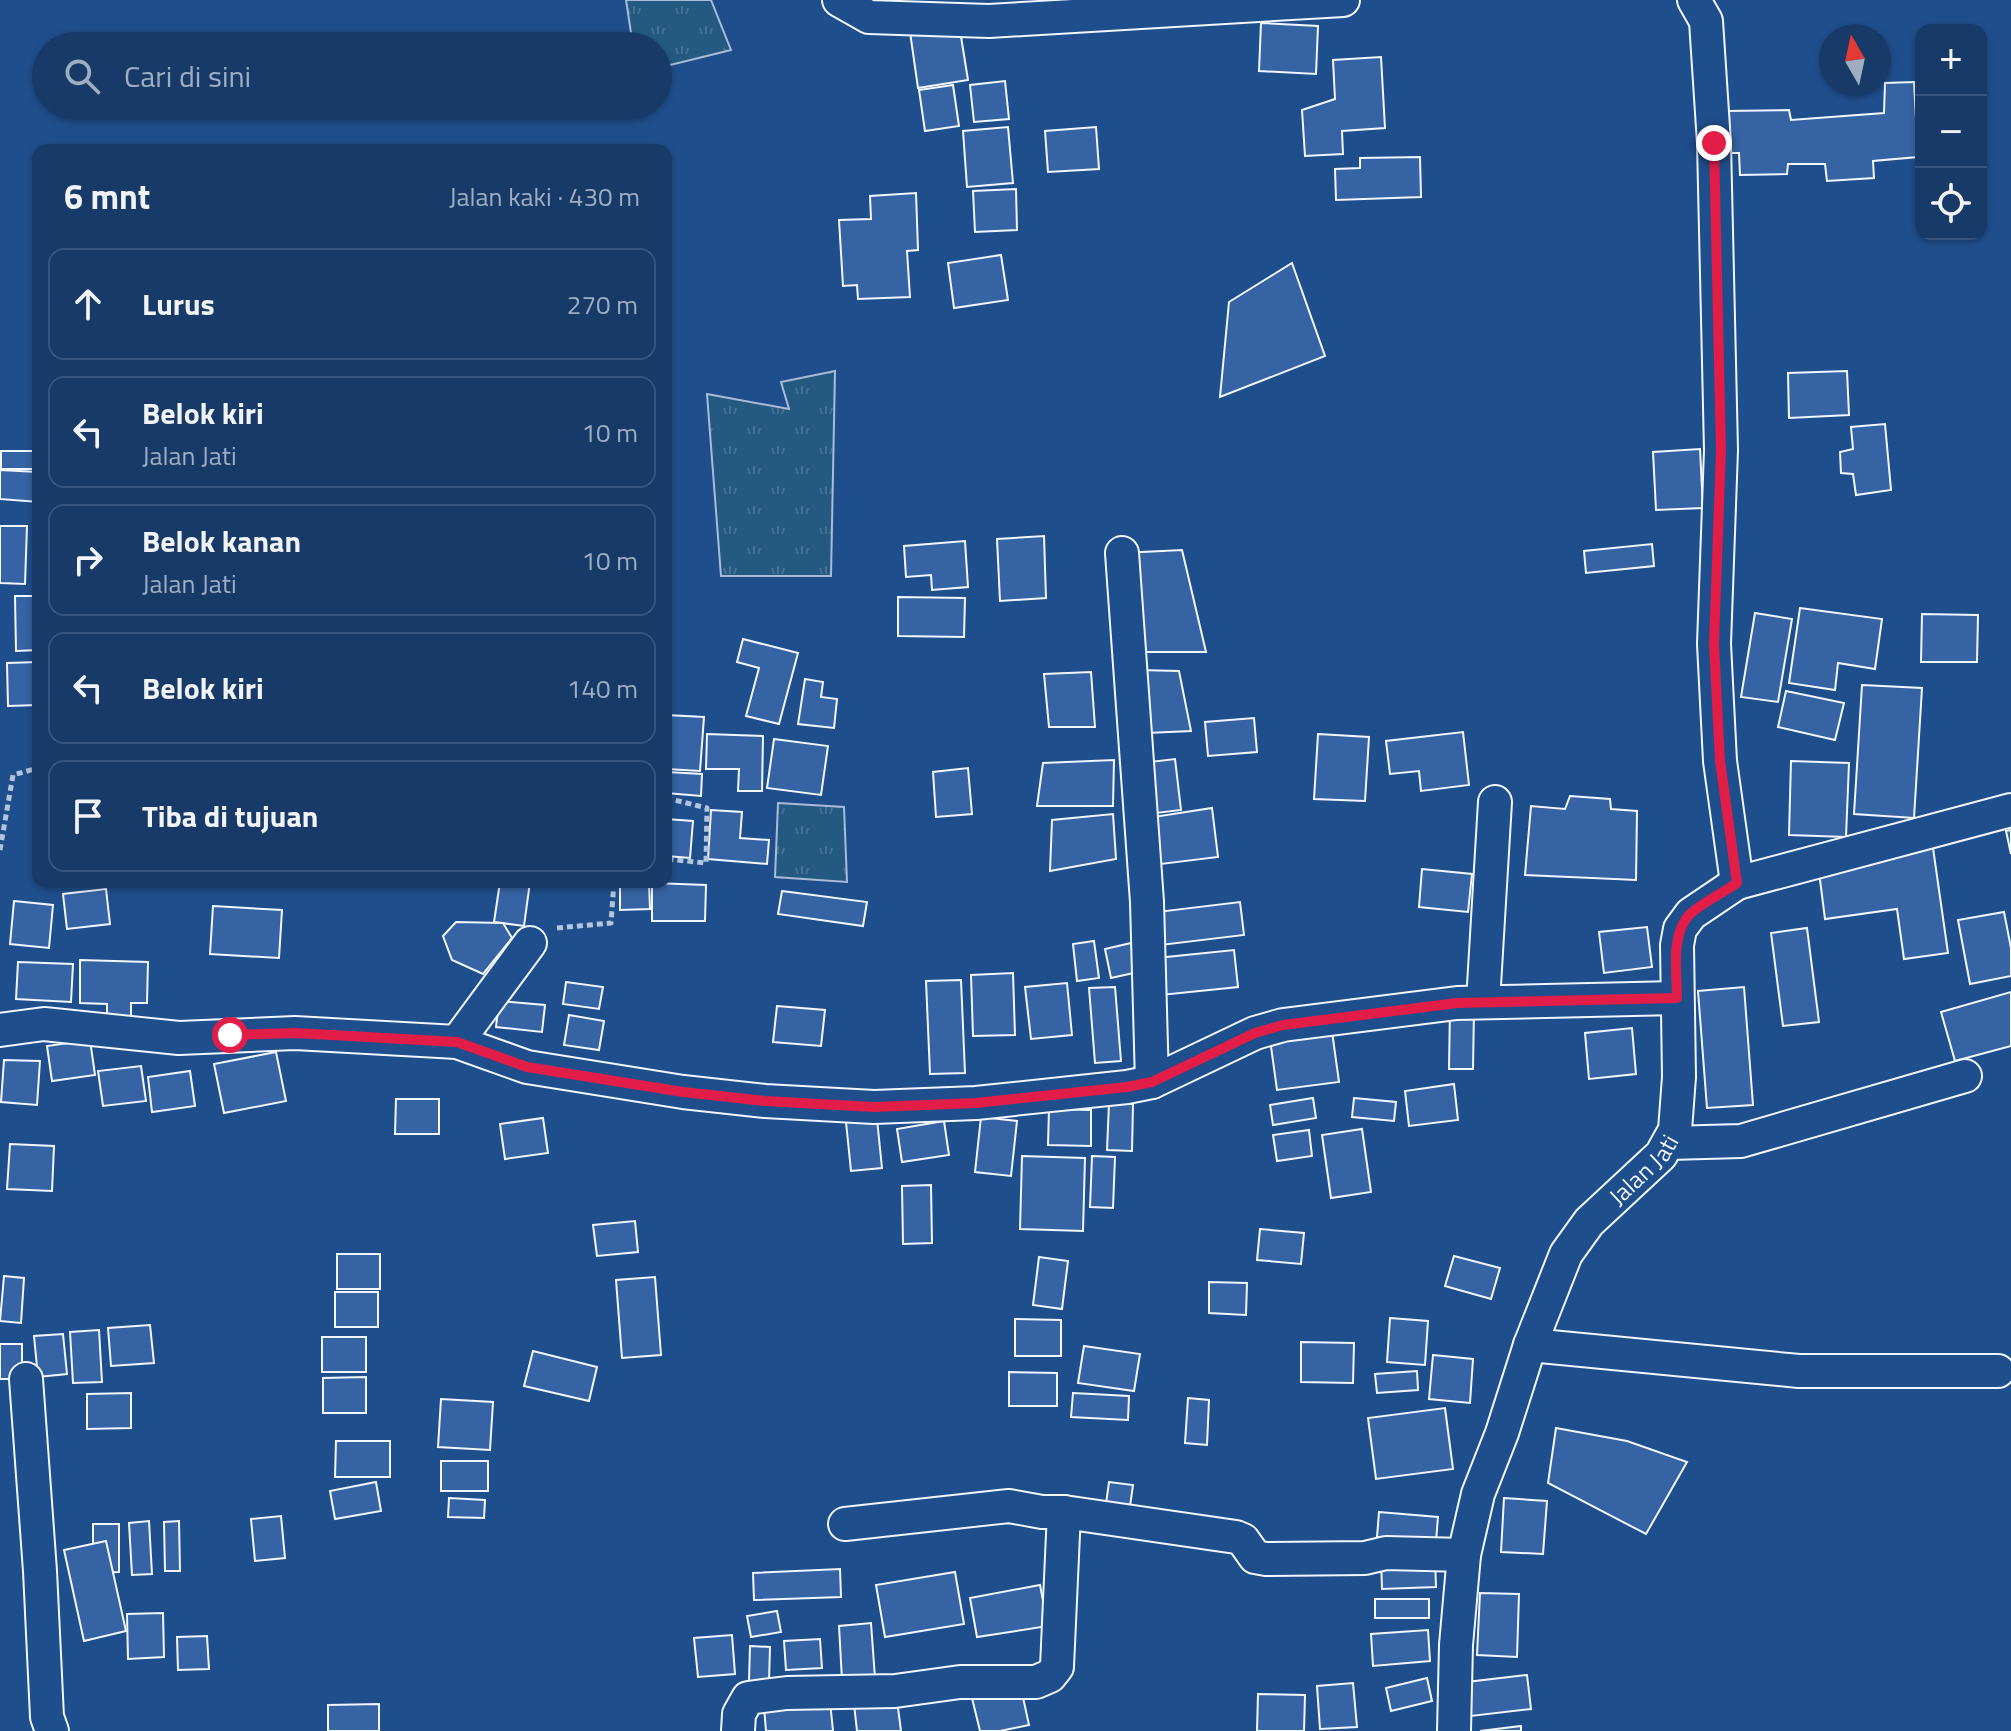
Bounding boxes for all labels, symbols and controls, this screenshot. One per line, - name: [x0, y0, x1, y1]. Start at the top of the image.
- north arrow: [1819, 24, 1891, 96]
- map controls: [1915, 24, 1987, 240]
- button: +: [1915, 24, 1987, 96]
- search box: [32, 32, 672, 120]
- text: Cari di sini: [124, 53, 251, 99]
- icon: search: [60, 54, 104, 98]
- button: −: [1915, 96, 1987, 168]
- route end: [1696, 125, 1732, 161]
- button: locate: [1915, 168, 1987, 240]
- text: 6 mnt: [64, 170, 150, 222]
- text: Jalan kaki · 430 m: [449, 177, 640, 216]
- text: Lurus: [142, 281, 215, 327]
- icon: ahead: [66, 282, 110, 326]
- text: 270 m: [567, 285, 638, 324]
- text: Belok kiri: [142, 390, 264, 436]
- icon: left: [66, 410, 110, 454]
- text: 10 m: [581, 413, 638, 452]
- text: Jalan Jati: [142, 436, 237, 475]
- text: Belok kanan: [142, 518, 301, 564]
- icon: right: [66, 538, 110, 582]
- text: 10 m: [581, 541, 638, 580]
- text: Jalan Jati: [142, 564, 237, 603]
- text: Belok kiri: [142, 665, 264, 711]
- icon: left: [66, 666, 110, 710]
- text: 140 m: [567, 669, 638, 708]
- text: Tiba di tujuan: [142, 793, 318, 839]
- icon: arrive: [66, 794, 110, 838]
- route start: [212, 1017, 248, 1053]
- street label: Jalan Jati: [1600, 1128, 1687, 1213]

